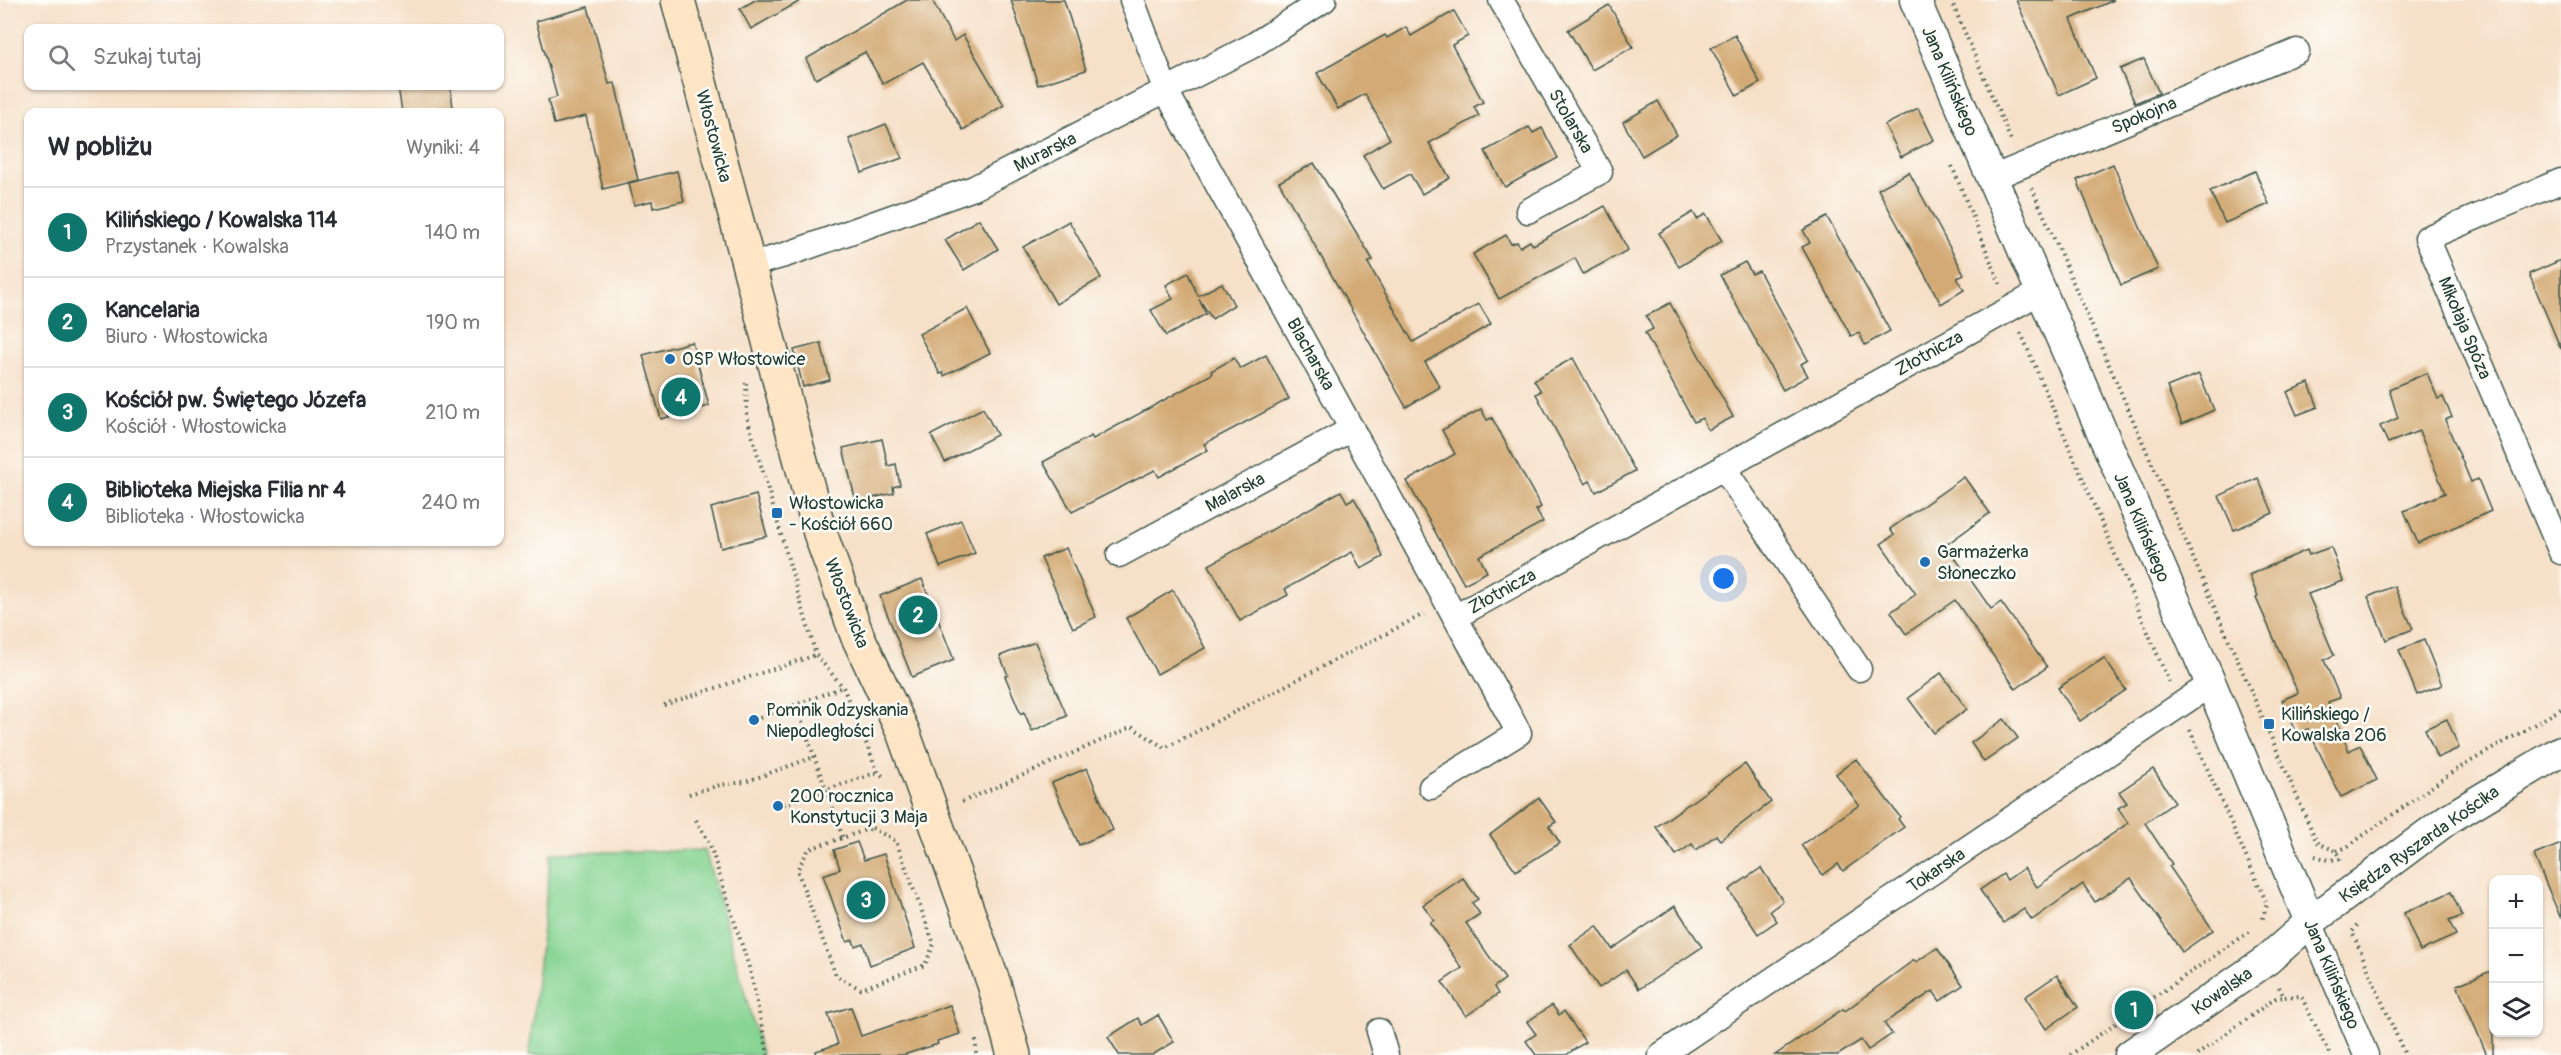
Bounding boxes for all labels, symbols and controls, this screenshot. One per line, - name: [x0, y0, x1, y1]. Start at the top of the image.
- street label: Jana Kilińskiego: [1916, 23, 1983, 140]
- search box: [24, 24, 504, 90]
- icon: search: [45, 41, 78, 74]
- text: Szukaj tutaj: [93, 43, 202, 71]
- street label: Stolarska: [1543, 85, 1598, 157]
- street label: Włostowicka: [690, 87, 737, 185]
- street label: Spokojna: [2108, 91, 2180, 139]
- street label: Murarska: [1010, 127, 1080, 178]
- text: W pobliżu: [48, 131, 152, 163]
- text: Wyniki: 4: [406, 135, 480, 160]
- text: Kilińskiego / Kowalska 114: [105, 206, 337, 234]
- text: 1: [64, 220, 71, 245]
- text: 140 m: [425, 220, 480, 245]
- text: Przystanek · Kowalska: [105, 234, 289, 259]
- street label: Mikołaja Spóza: [2433, 273, 2496, 383]
- text: Kancelaria: [105, 296, 200, 324]
- text: 2: [62, 310, 73, 335]
- text: 190 m: [426, 310, 480, 335]
- street label: Blacharska: [1281, 314, 1340, 394]
- text: Biuro · Włostowicka: [105, 324, 268, 349]
- street label: Złotnicza: [1891, 325, 1967, 381]
- place label: OSP Włostowice: [682, 348, 806, 371]
- marker: OSP Włostowice: [663, 352, 677, 366]
- pin: 4: [662, 374, 700, 420]
- text: Kościół pw. Świętego Józefa: [105, 386, 366, 414]
- text: 3: [62, 400, 73, 425]
- text: 210 m: [425, 400, 480, 425]
- text: Kościół · Włostowicka: [105, 414, 287, 439]
- street label: Malarska: [1201, 467, 1269, 518]
- street label: Jana Kilińskiego: [2108, 469, 2175, 586]
- text: Biblioteka Miejska Filia nr 4: [105, 476, 346, 504]
- text: 4: [62, 490, 73, 515]
- text: 240 m: [421, 490, 480, 515]
- place label: Włostowicka - Kościół 660: [789, 492, 893, 536]
- text: Biblioteka · Włostowicka: [105, 504, 305, 529]
- marker: Włostowicka - Kościół 660: [770, 506, 784, 520]
- place label: Garmażerka Słoneczko: [1937, 541, 2029, 585]
- street label: Włostowicka: [819, 555, 874, 651]
- marker: Garmażerka Słoneczko: [1918, 555, 1932, 569]
- street label: Złotnicza: [1464, 563, 1540, 619]
- your location: [1709, 564, 1738, 593]
- pin: 2: [898, 592, 938, 638]
- place label: Pomnik Odzyskania Niepodległości: [766, 699, 908, 743]
- place label: Kilińskiego / Kowalska 206: [2281, 703, 2387, 747]
- marker: Pomnik Odzyskania Niepodległości: [747, 713, 761, 727]
- marker: Kilińskiego / Kowalska 206: [2262, 717, 2276, 731]
- street label: Księdza Ryszarda Kościka: [2335, 780, 2504, 908]
- place label: 200 rocznica Konstytucji 3 Maja: [790, 785, 928, 829]
- marker: 200 rocznica Konstytucji 3 Maja: [771, 799, 785, 813]
- street label: Tokarska: [1903, 843, 1970, 898]
- map controls: [2489, 875, 2543, 1037]
- button: +: [2489, 875, 2543, 929]
- pin: 3: [846, 878, 886, 922]
- street label: Jana Kilińskiego: [2298, 916, 2365, 1033]
- button: −: [2489, 929, 2543, 983]
- street label: Kowalska: [2187, 962, 2257, 1021]
- button: layers: [2489, 983, 2543, 1037]
- pin: 1: [2114, 988, 2154, 1032]

